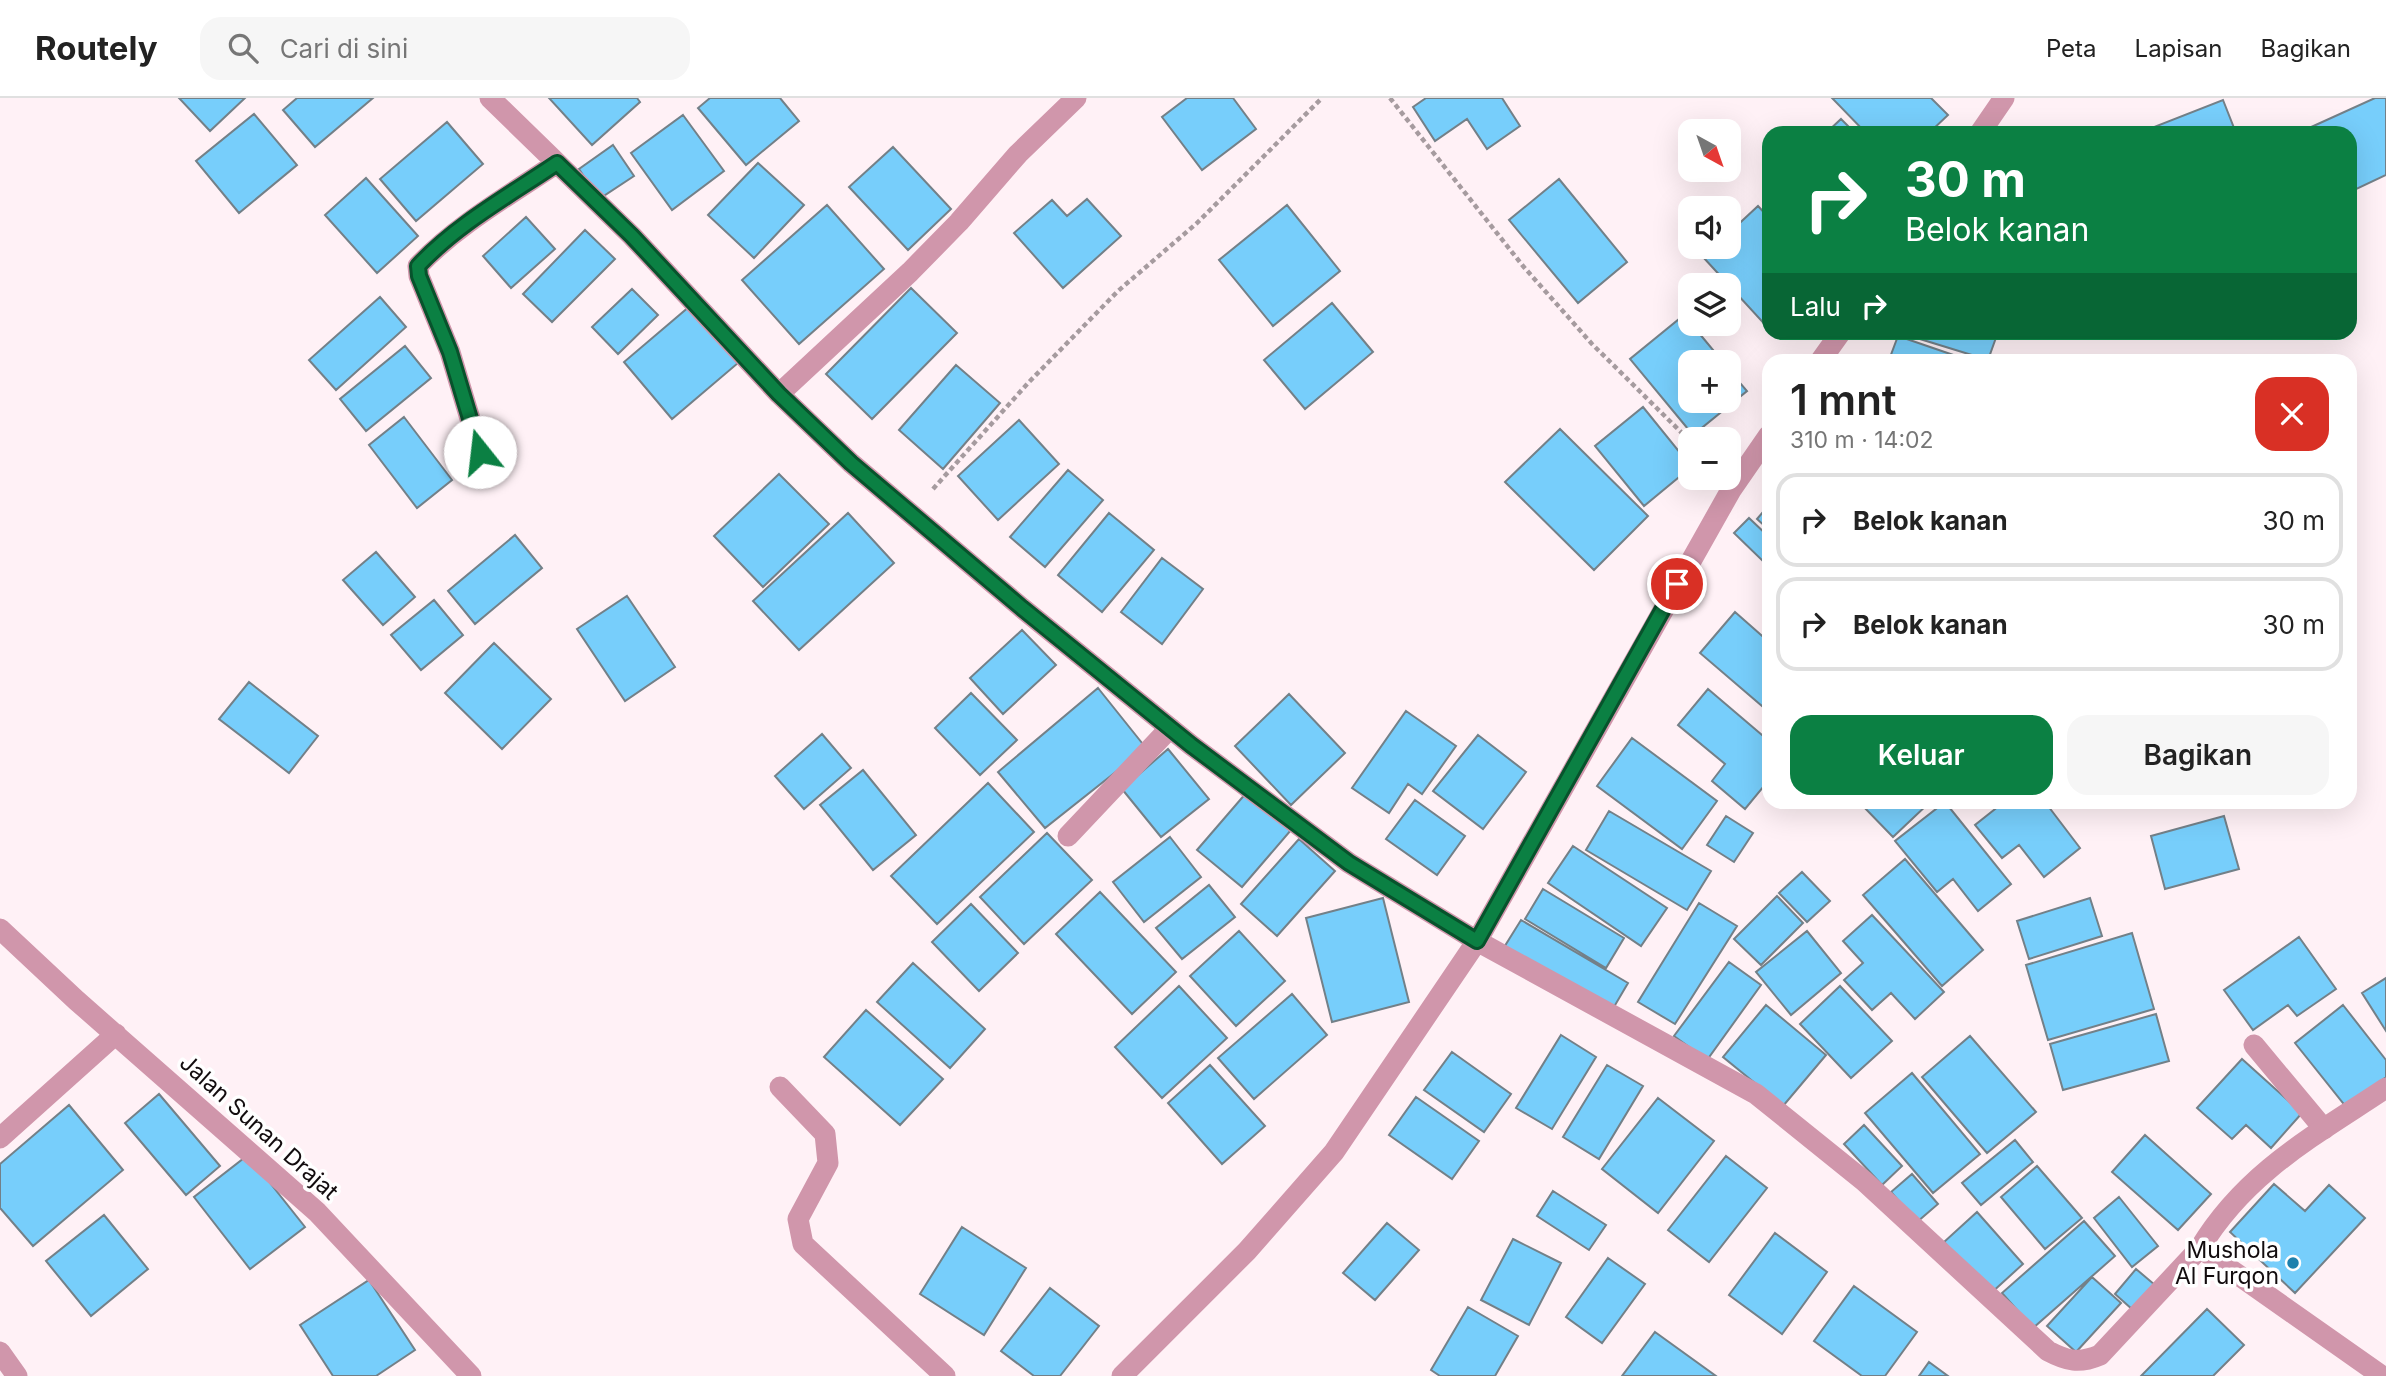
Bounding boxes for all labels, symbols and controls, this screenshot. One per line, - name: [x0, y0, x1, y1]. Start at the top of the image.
- search box: [200, 17, 690, 80]
- text: Routely: [35, 28, 158, 68]
- icon: search: [224, 29, 262, 67]
- text: Cari di sini: [280, 33, 408, 64]
- text: Peta: [2046, 34, 2097, 63]
- text: Lapisan: [2135, 34, 2222, 63]
- text: Bagikan: [2260, 34, 2351, 63]
- north arrow: [1678, 119, 1741, 182]
- map controls: [1678, 119, 1741, 490]
- text: 30 m: [1905, 150, 2026, 209]
- icon: right: [1790, 154, 1881, 245]
- button: sound: [1678, 196, 1741, 259]
- text: Belok kanan: [1905, 210, 2089, 249]
- button: layers: [1678, 273, 1741, 336]
- icon: right: [1855, 287, 1893, 325]
- text: Lalu: [1790, 291, 1841, 322]
- button: +: [1678, 350, 1741, 413]
- text: 1 mnt: [1790, 374, 1897, 425]
- button: close: [2255, 377, 2329, 451]
- position arrow: [443, 415, 517, 489]
- text: 310 m · 14:02: [1790, 426, 1934, 454]
- button: −: [1678, 427, 1741, 490]
- icon: right: [1794, 501, 1832, 539]
- text: Belok kanan: [1853, 505, 2008, 536]
- text: 30 m: [2262, 505, 2325, 536]
- pin: [1647, 554, 1707, 614]
- icon: arrive: [1658, 565, 1696, 603]
- icon: right: [1794, 605, 1832, 643]
- text: Belok kanan: [1853, 609, 2008, 640]
- text: 30 m: [2262, 609, 2325, 640]
- button: Keluar: [1790, 715, 2053, 795]
- button: Bagikan: [2067, 715, 2329, 795]
- street label: Jalan Sunan Drajat: [174, 1048, 344, 1206]
- place label: Mushola Al Furqon: [2175, 1236, 2279, 1290]
- marker: Mushola Al Furqon: [2285, 1255, 2301, 1271]

